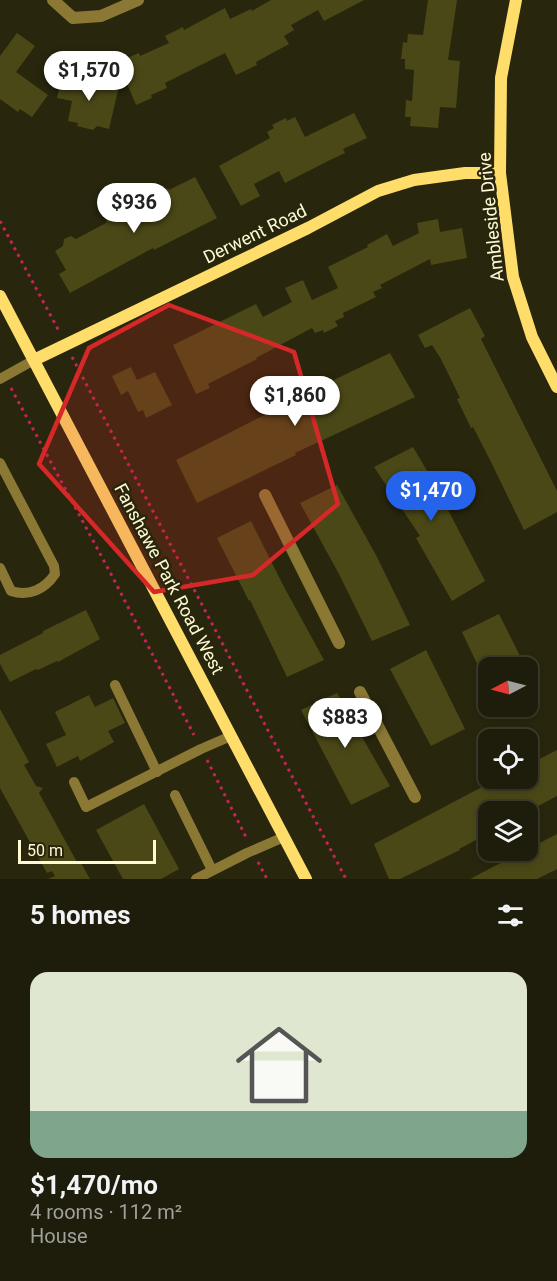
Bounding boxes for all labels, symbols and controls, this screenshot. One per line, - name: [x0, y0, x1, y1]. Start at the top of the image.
- pin: $1,570: [40, 51, 138, 102]
- text: $1,570: [58, 58, 120, 82]
- street label: Ambleside Drive: [473, 151, 508, 283]
- pin: $936: [98, 183, 170, 234]
- text: $936: [111, 190, 157, 214]
- street label: Derwent Road: [200, 200, 310, 268]
- pin: $1,860: [246, 376, 344, 427]
- text: $1,860: [264, 383, 326, 407]
- pin: $1,470: [382, 471, 480, 522]
- text: $1,470: [400, 478, 462, 502]
- street label: Fanshawe Park Road West: [110, 480, 229, 678]
- north arrow: [478, 657, 538, 717]
- map controls: [478, 657, 538, 861]
- pin: $883: [309, 698, 381, 749]
- text: $883: [322, 705, 368, 729]
- button: locate: [478, 729, 538, 789]
- button: layers: [478, 801, 538, 861]
- scale bar: [18, 837, 156, 864]
- text: 50 m: [27, 841, 63, 860]
- icon: filters: [494, 899, 527, 932]
- text: 5 homes: [30, 900, 131, 930]
- icon: home: [225, 1011, 333, 1119]
- text: $1,470/mo: [30, 1170, 158, 1200]
- text: 4 rooms · 112 m²: [30, 1200, 182, 1224]
- text: House: [30, 1224, 88, 1248]

